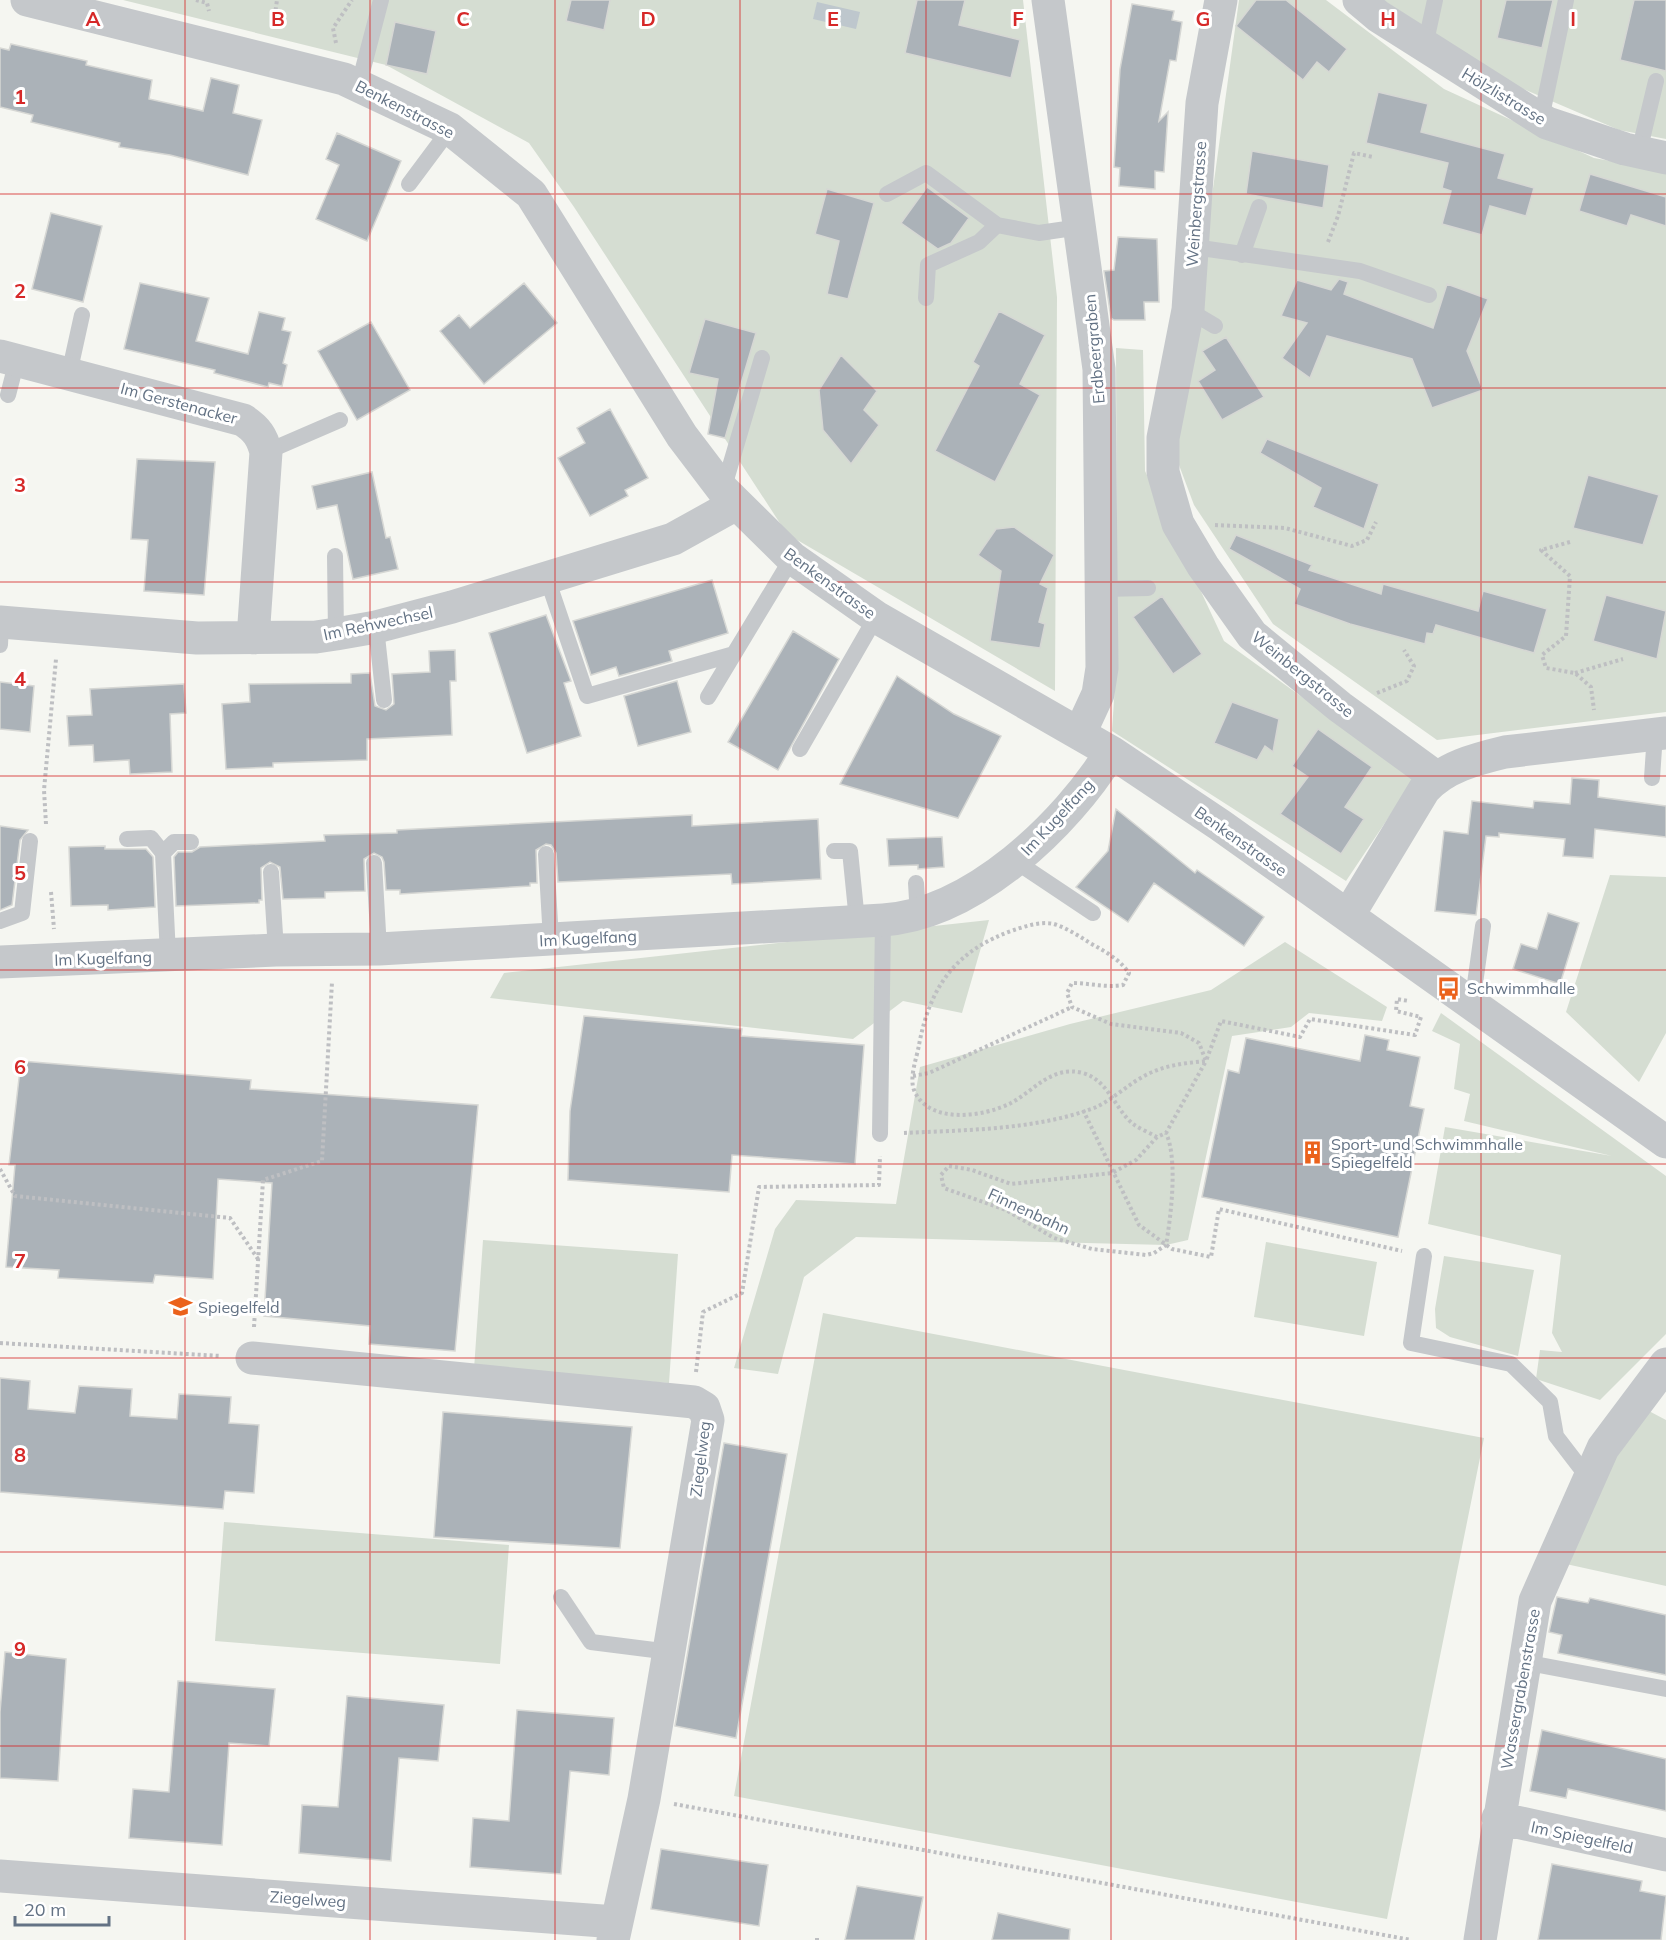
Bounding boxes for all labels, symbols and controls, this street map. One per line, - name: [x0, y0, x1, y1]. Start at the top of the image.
- text: A: [86, 6, 101, 31]
- text: B: [271, 6, 285, 31]
- text: C: [456, 6, 470, 31]
- text: D: [640, 6, 656, 31]
- text: E: [827, 6, 839, 31]
- text: F: [1012, 6, 1024, 31]
- text: G: [1196, 6, 1210, 31]
- text: H: [1380, 6, 1396, 31]
- text: I: [1570, 6, 1576, 31]
- street label: Hölzlistrasse: [1458, 63, 1550, 129]
- street label: Benkenstrasse: [352, 75, 458, 143]
- text: 1: [14, 84, 26, 109]
- street label: Weinbergstrasse: [1182, 141, 1210, 267]
- text: 2: [14, 278, 26, 303]
- street label: Erdbeergraben: [1079, 293, 1109, 405]
- street label: Im Gerstenacker: [118, 378, 240, 428]
- text: 3: [14, 472, 26, 497]
- street label: Benkenstrasse: [780, 543, 880, 623]
- street label: Im Rehwechsel: [321, 602, 435, 644]
- street label: Weinbergstrasse: [1248, 627, 1358, 721]
- text: 4: [14, 666, 26, 691]
- street label: Im Kugelfang: [1016, 774, 1098, 860]
- street label: Benkenstrasse: [1191, 802, 1291, 880]
- text: 5: [14, 860, 26, 885]
- street label: Im Kugelfang: [539, 925, 637, 951]
- street label: Im Kugelfang: [54, 946, 152, 970]
- bus stop icon: Schwimmhalle: [1436, 975, 1462, 1001]
- place label: Schwimmhalle: [1467, 978, 1575, 998]
- text: 6: [14, 1054, 26, 1079]
- place label: Sport- und Schwimmhalle Spiegelfeld: [1331, 1134, 1523, 1172]
- building icon: Sport- und Schwimmhalle Spiegelfeld: [1300, 1140, 1326, 1166]
- street label: Finnenbahn: [985, 1183, 1073, 1239]
- text: 7: [14, 1248, 26, 1273]
- school or university icon: Spiegelfeld: [167, 1294, 193, 1320]
- place label: Spiegelfeld: [198, 1297, 280, 1317]
- street label: Ziegelweg: [685, 1420, 715, 1498]
- text: 8: [14, 1442, 26, 1467]
- street label: Wassergrabenstrasse: [1496, 1607, 1544, 1771]
- text: 9: [14, 1636, 26, 1661]
- street label: Im Spiegelfeld: [1529, 1816, 1635, 1858]
- street label: Ziegelweg: [269, 1886, 347, 1912]
- scale bar: [15, 1889, 110, 1927]
- text: 20 m: [24, 1898, 66, 1921]

